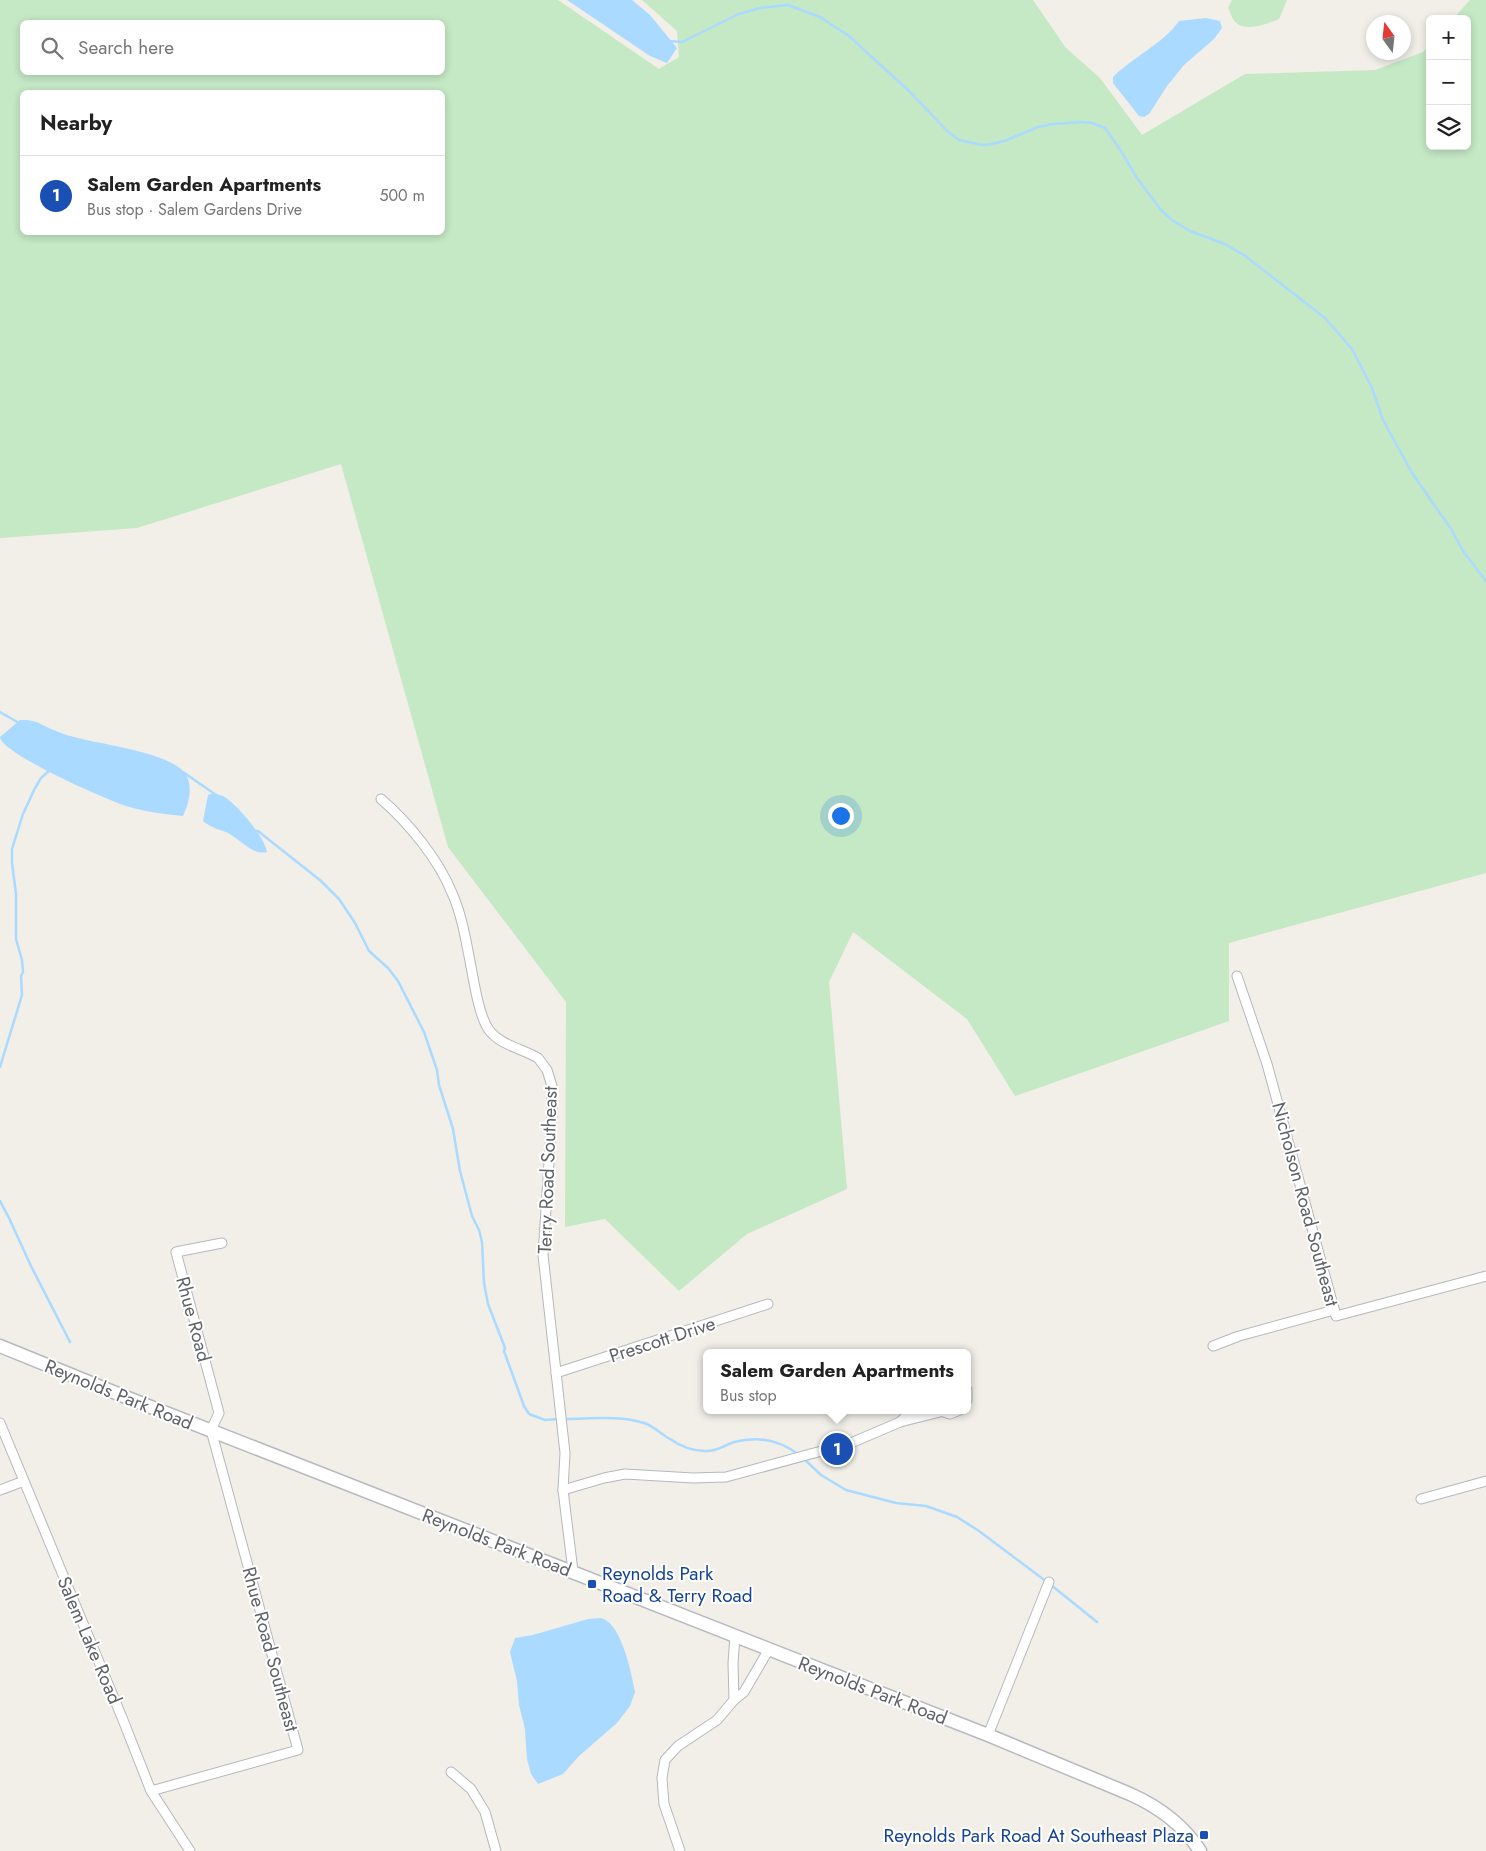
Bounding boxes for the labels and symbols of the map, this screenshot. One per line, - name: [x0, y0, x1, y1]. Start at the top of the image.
- north arrow: [1366, 15, 1411, 60]
- your location: [828, 803, 854, 829]
- street label: Terry Road Southeast: [531, 1085, 564, 1254]
- street label: Nicholson Road Southeast: [1265, 1099, 1346, 1310]
- street label: Rhue Road: [169, 1274, 218, 1365]
- street label: Prescott Drive: [606, 1310, 719, 1369]
- street label: Reynolds Park Road: [41, 1352, 197, 1437]
- pin: 1: [821, 1430, 853, 1468]
- street label: Reynolds Park Road: [418, 1502, 575, 1583]
- place label: Reynolds Park Road & Terry Road: [602, 1560, 753, 1609]
- street label: Rhue Road Southeast: [236, 1564, 306, 1735]
- street label: Salem Lake Road: [50, 1572, 129, 1708]
- marker: Reynolds Park Road & Terry Road: [586, 1578, 598, 1590]
- street label: Reynolds Park Road: [794, 1650, 951, 1731]
- place label: Reynolds Park Road At Southeast Plaza: [884, 1822, 1194, 1849]
- marker: Reynolds Park Road At Southeast Plaza: [1198, 1829, 1210, 1841]

